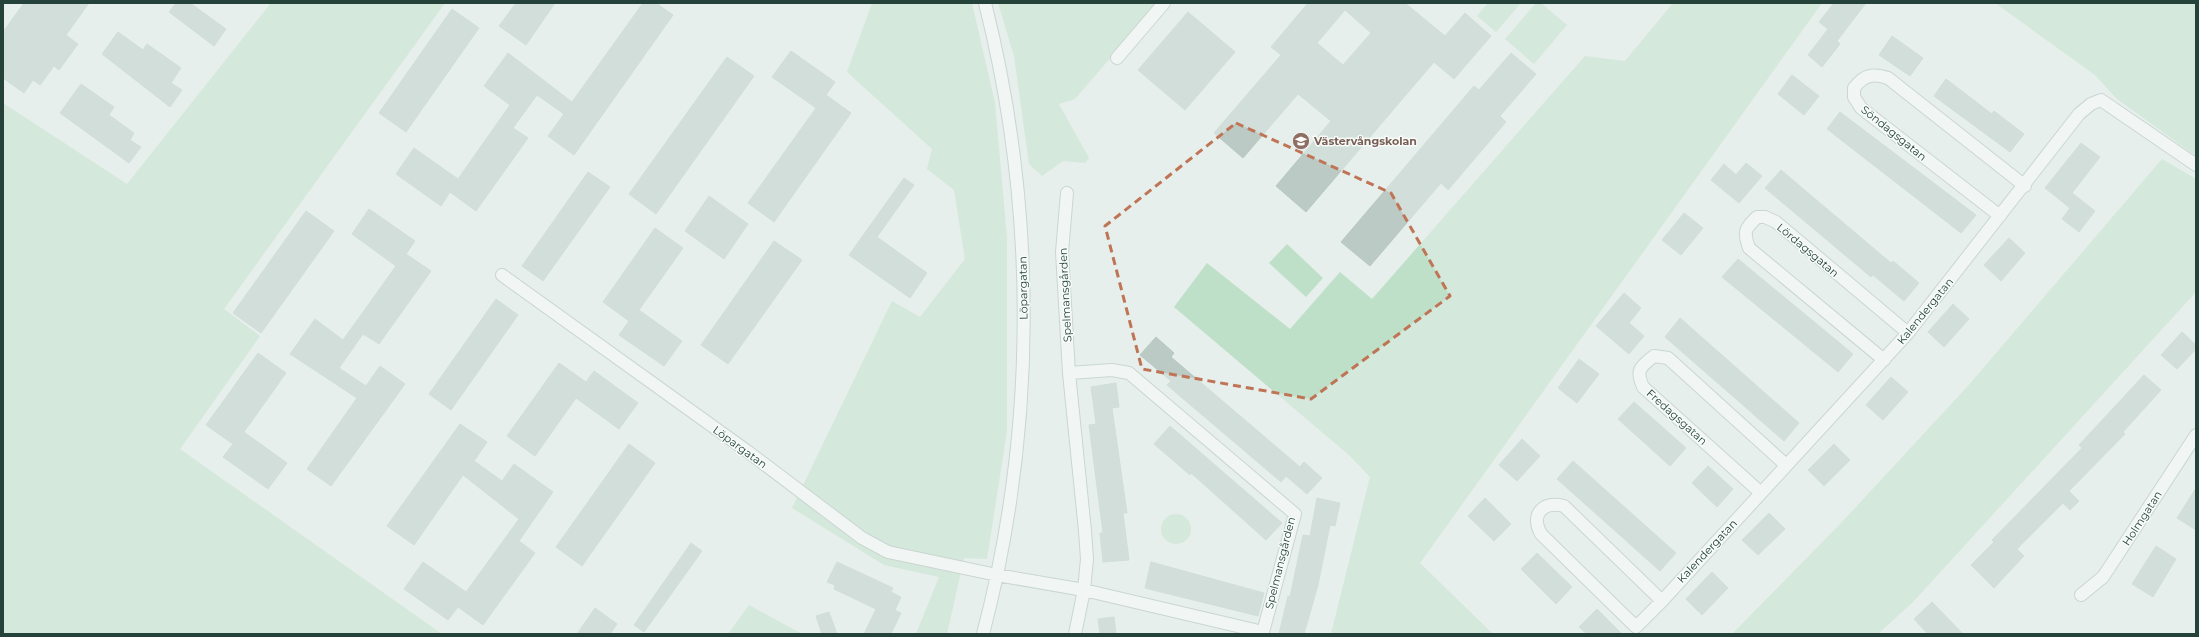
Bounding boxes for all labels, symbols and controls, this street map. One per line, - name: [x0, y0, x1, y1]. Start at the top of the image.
- street label: Söndagsgatan: [1858, 102, 1930, 164]
- school or university icon: Västervångskolan: [1291, 131, 1311, 151]
- place label: Västervångskolan: [1313, 134, 1417, 148]
- street label: Lördagsgatan: [1774, 220, 1842, 280]
- street label: Spelmansgården: [1056, 247, 1074, 343]
- street label: Löpargatan: [1015, 256, 1031, 320]
- street label: Kalendergatan: [1894, 275, 1956, 347]
- street label: Fredagsgatan: [1644, 386, 1710, 448]
- street label: Löpargatan: [710, 423, 770, 471]
- street label: Holmgatan: [2119, 488, 2165, 548]
- street label: Spelmansgården: [1262, 515, 1298, 611]
- street label: Kalendergatan: [1674, 516, 1740, 586]

